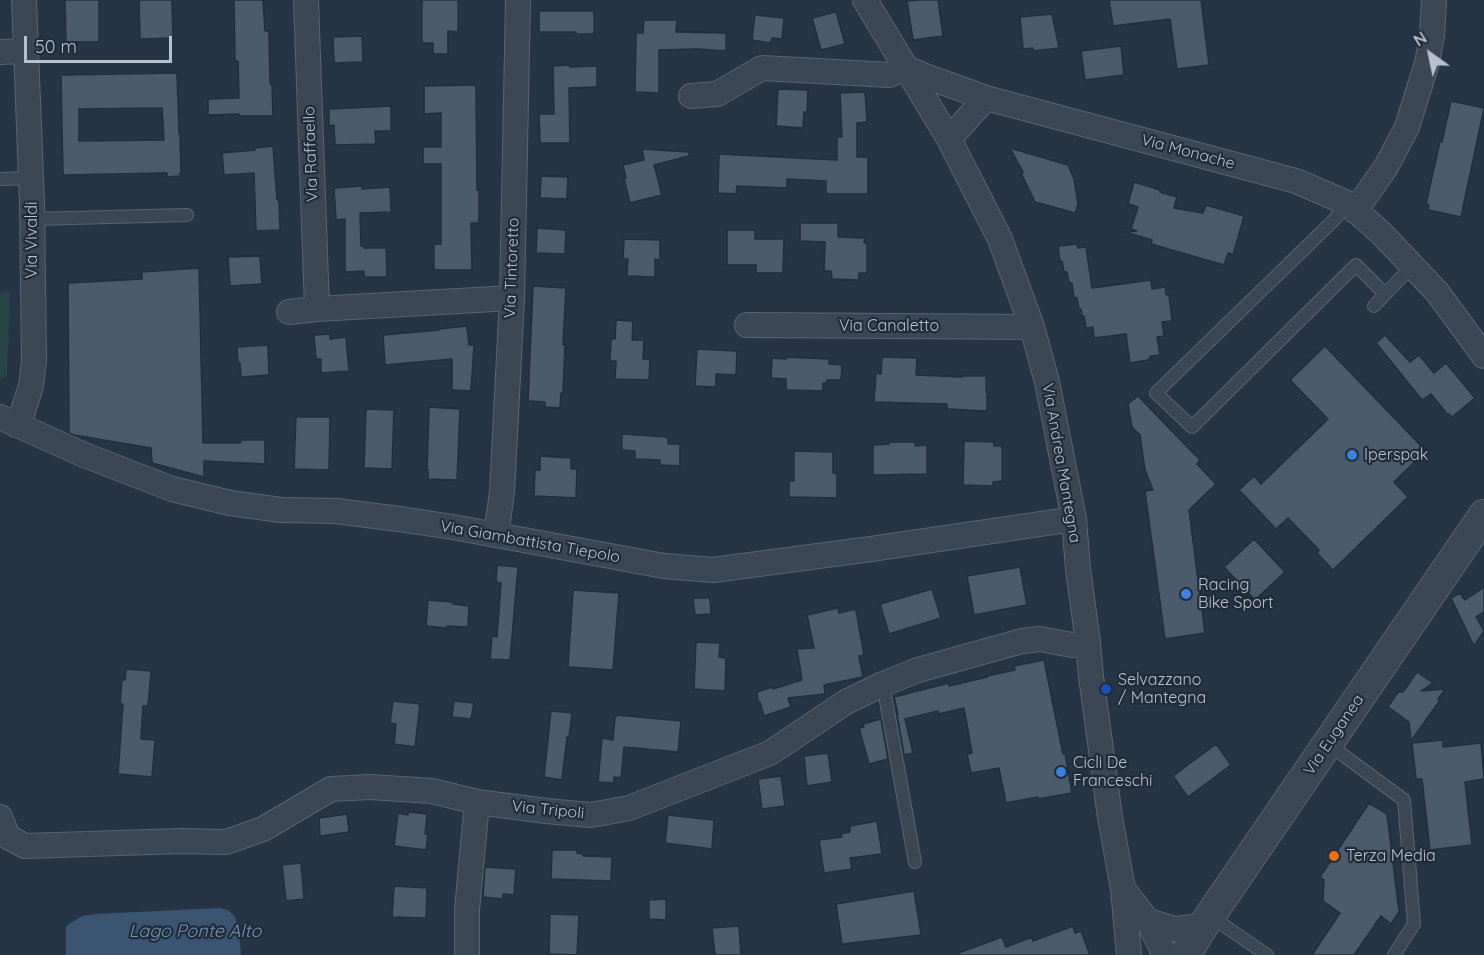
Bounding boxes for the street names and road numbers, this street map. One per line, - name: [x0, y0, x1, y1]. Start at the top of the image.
- street label: Via Raffaello: [300, 106, 322, 202]
- street label: Via Monache: [1139, 130, 1237, 174]
- street label: Via Vivaldi: [22, 202, 42, 278]
- street label: Via Tintoretto: [501, 217, 523, 319]
- street label: Via Canaletto: [839, 316, 939, 336]
- street label: Via Andrea Mantegna: [1037, 382, 1085, 544]
- street label: Via Giambattista Tiepolo: [439, 517, 621, 567]
- street label: Via Euganea: [1300, 691, 1368, 779]
- street label: Via Tripoli: [511, 797, 585, 823]

